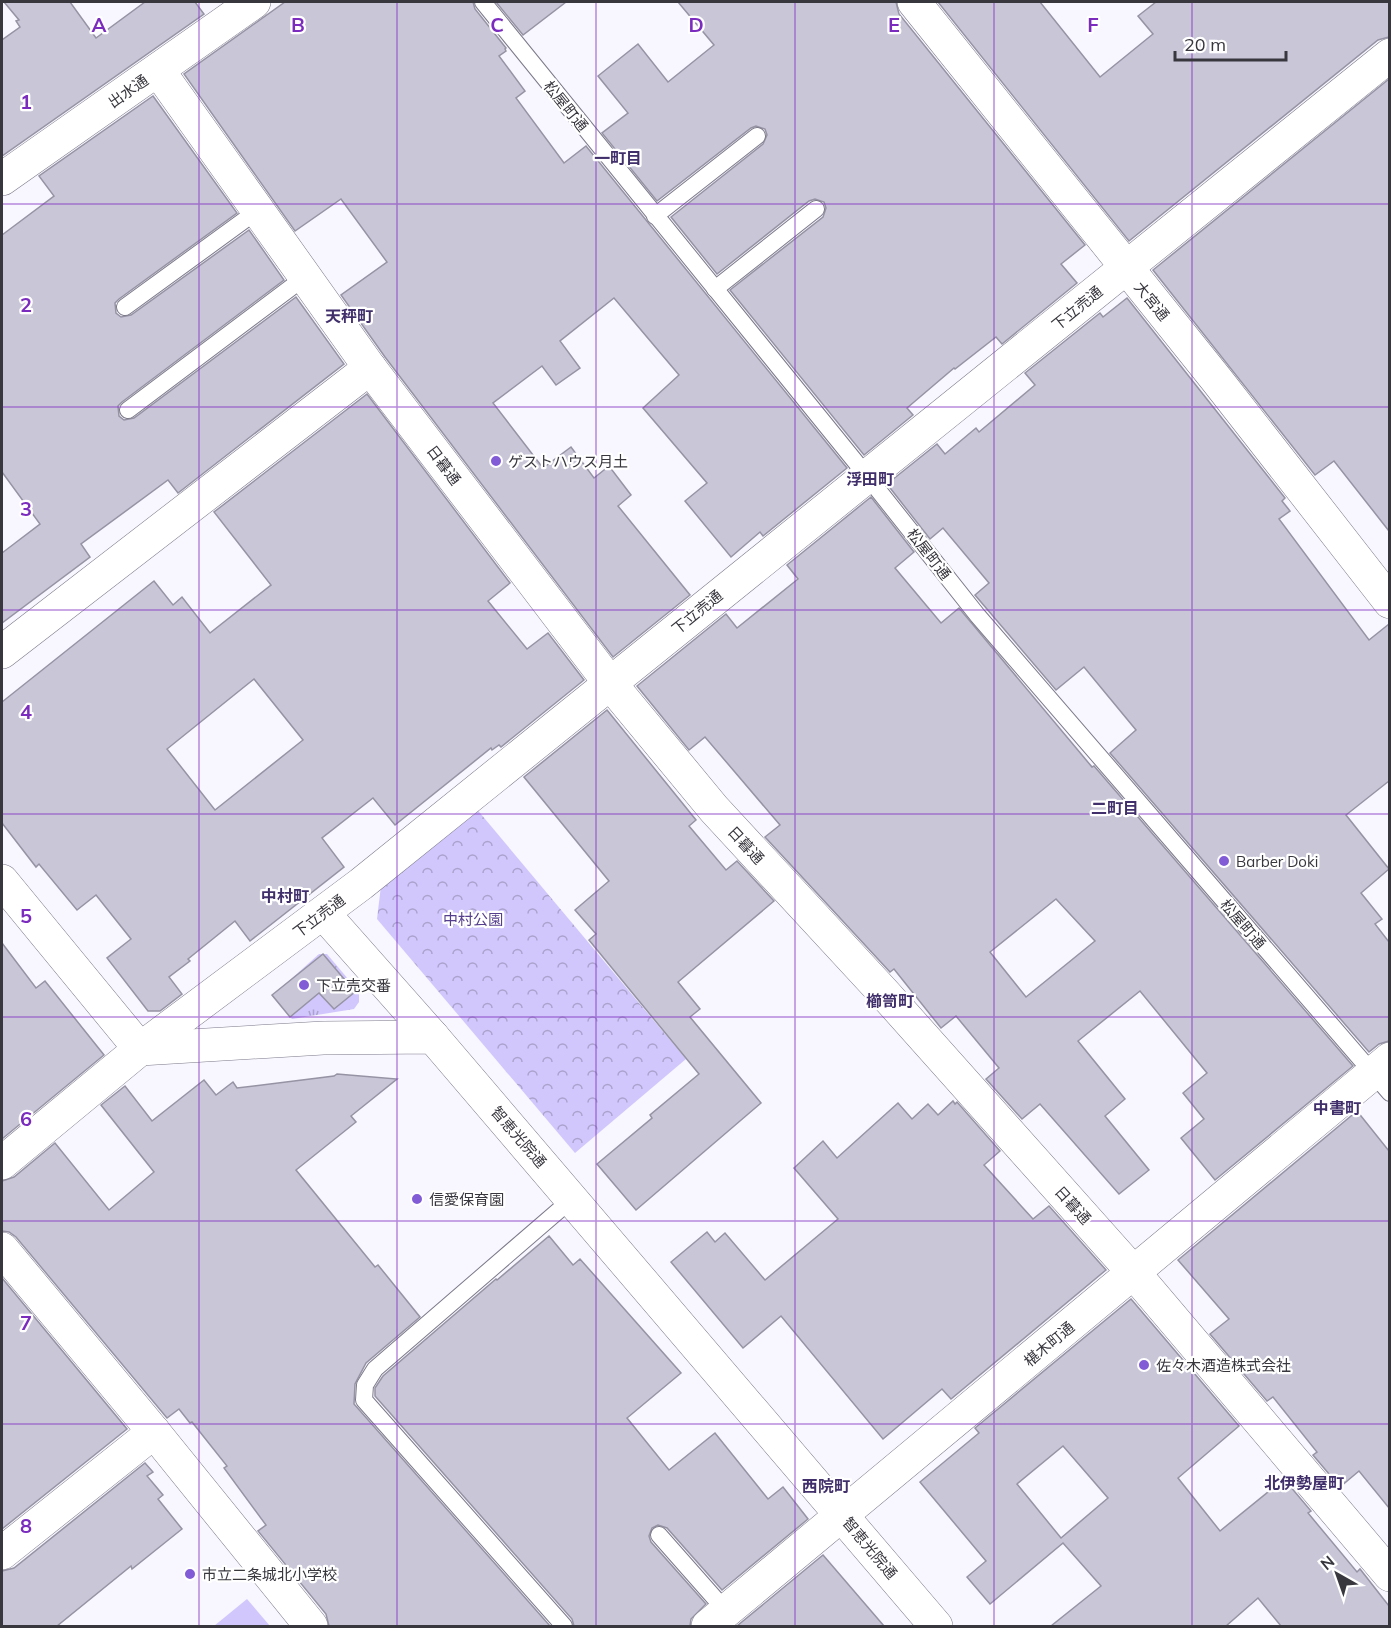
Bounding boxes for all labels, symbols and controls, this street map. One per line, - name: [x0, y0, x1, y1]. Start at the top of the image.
- text: A: [92, 12, 107, 37]
- text: B: [291, 12, 305, 37]
- text: C: [490, 12, 504, 37]
- text: D: [688, 12, 704, 37]
- text: E: [888, 12, 900, 37]
- text: F: [1087, 12, 1099, 37]
- scale bar: [1175, 24, 1286, 62]
- text: 20 m: [1184, 33, 1226, 56]
- street label: 出水通: [104, 70, 152, 112]
- street label: 松屋町通: [540, 77, 592, 135]
- text: 1: [20, 89, 32, 114]
- district label: 一町目: [594, 148, 642, 168]
- street label: 大宮通: [1130, 278, 1174, 324]
- street label: 下立売通: [1048, 282, 1106, 334]
- text: 2: [20, 292, 32, 317]
- district label: 天秤町: [325, 306, 373, 326]
- street label: 日暮通: [423, 441, 465, 489]
- place label: ゲストハウス月土: [508, 452, 628, 471]
- marker: ゲストハウス月土: [489, 454, 503, 468]
- district label: 浮田町: [846, 469, 894, 489]
- text: 3: [20, 496, 32, 521]
- street label: 松屋町通: [903, 525, 955, 583]
- street label: 下立売通: [668, 586, 726, 638]
- text: 4: [20, 699, 32, 724]
- district label: 二町目: [1091, 798, 1139, 818]
- street label: 日暮通: [724, 822, 768, 868]
- place label: Barber Doki: [1236, 852, 1318, 871]
- marker: Barber Doki: [1217, 854, 1231, 868]
- district label: 中村町: [261, 886, 309, 906]
- street label: 下立売通: [289, 890, 349, 942]
- street label: 松屋町通: [1216, 895, 1270, 953]
- text: 5: [20, 903, 32, 928]
- park label: 中村公園: [443, 910, 503, 929]
- place label: 下立売交番: [316, 976, 391, 995]
- marker: 下立売交番: [297, 978, 311, 992]
- district label: 櫛笥町: [866, 991, 914, 1011]
- district label: 中書町: [1313, 1098, 1361, 1118]
- street label: 智恵光院通: [487, 1102, 551, 1172]
- text: 6: [20, 1106, 32, 1131]
- street label: 日暮通: [1051, 1182, 1095, 1228]
- place label: 信愛保育園: [429, 1190, 504, 1209]
- marker: 信愛保育園: [410, 1192, 424, 1206]
- text: 7: [20, 1310, 32, 1335]
- street label: 椹木町通: [1020, 1317, 1078, 1371]
- place label: 佐々木酒造株式会社: [1156, 1356, 1291, 1375]
- marker: 佐々木酒造株式会社: [1137, 1358, 1151, 1372]
- district label: 北伊勢屋町: [1264, 1473, 1344, 1493]
- district label: 西院町: [802, 1476, 850, 1496]
- text: 8: [20, 1513, 32, 1538]
- street label: 智恵光院通: [839, 1513, 901, 1583]
- north arrow: [1307, 1544, 1367, 1604]
- text: N: [1316, 1551, 1338, 1574]
- place label: 市立二条城北小学校: [202, 1565, 337, 1584]
- marker: 市立二条城北小学校: [183, 1567, 197, 1581]

